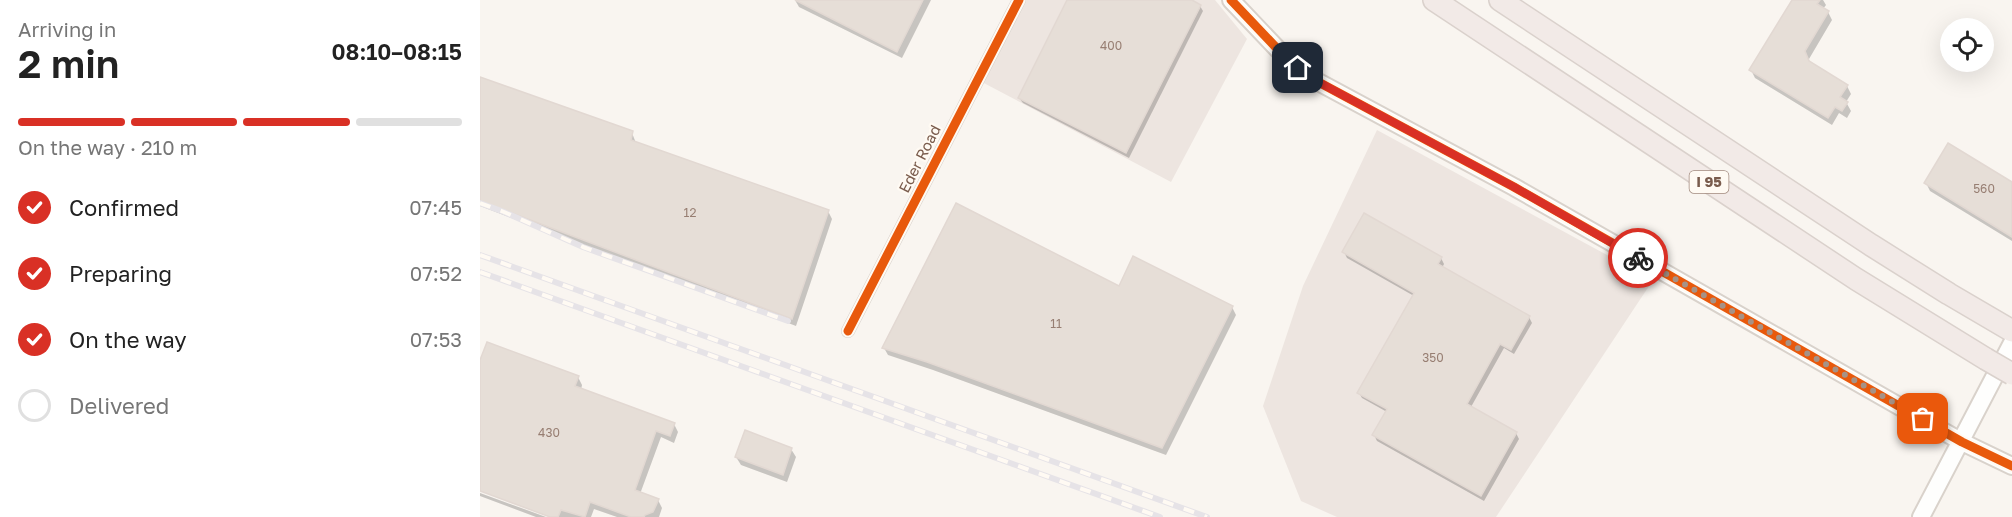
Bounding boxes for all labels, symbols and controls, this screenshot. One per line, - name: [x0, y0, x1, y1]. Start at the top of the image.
- text: Arriving in: [18, 17, 116, 41]
- map controls: [1940, 18, 1994, 72]
- button: locate: [1940, 18, 1994, 72]
- text: 08:10–08:15: [331, 38, 462, 65]
- house number: 400: [1100, 38, 1122, 53]
- text: 2 min: [18, 40, 119, 87]
- pin: [1272, 42, 1323, 93]
- icon: home: [1281, 51, 1314, 84]
- street label: Eder Road: [894, 122, 944, 195]
- text: On the way · 210 m: [18, 135, 197, 159]
- road number: I 95: [1690, 171, 1728, 193]
- house number: 560: [1973, 181, 1995, 196]
- icon: check: [18, 191, 51, 224]
- text: Confirmed: [69, 194, 179, 221]
- text: 07:45: [409, 195, 462, 219]
- house number: 12: [684, 205, 696, 220]
- courier: [1608, 228, 1668, 288]
- icon: bike: [1622, 242, 1655, 275]
- icon: check: [18, 257, 51, 290]
- text: Preparing: [69, 260, 172, 287]
- text: 07:52: [410, 261, 462, 285]
- house number: 11: [1050, 316, 1062, 331]
- icon: check: [18, 323, 51, 356]
- text: On the way: [69, 326, 187, 353]
- text: 07:53: [410, 327, 462, 351]
- house number: 350: [1422, 350, 1444, 365]
- text: Delivered: [69, 392, 169, 419]
- pin: [1897, 393, 1948, 444]
- icon: bag: [1906, 402, 1939, 435]
- house number: 430: [538, 425, 560, 440]

